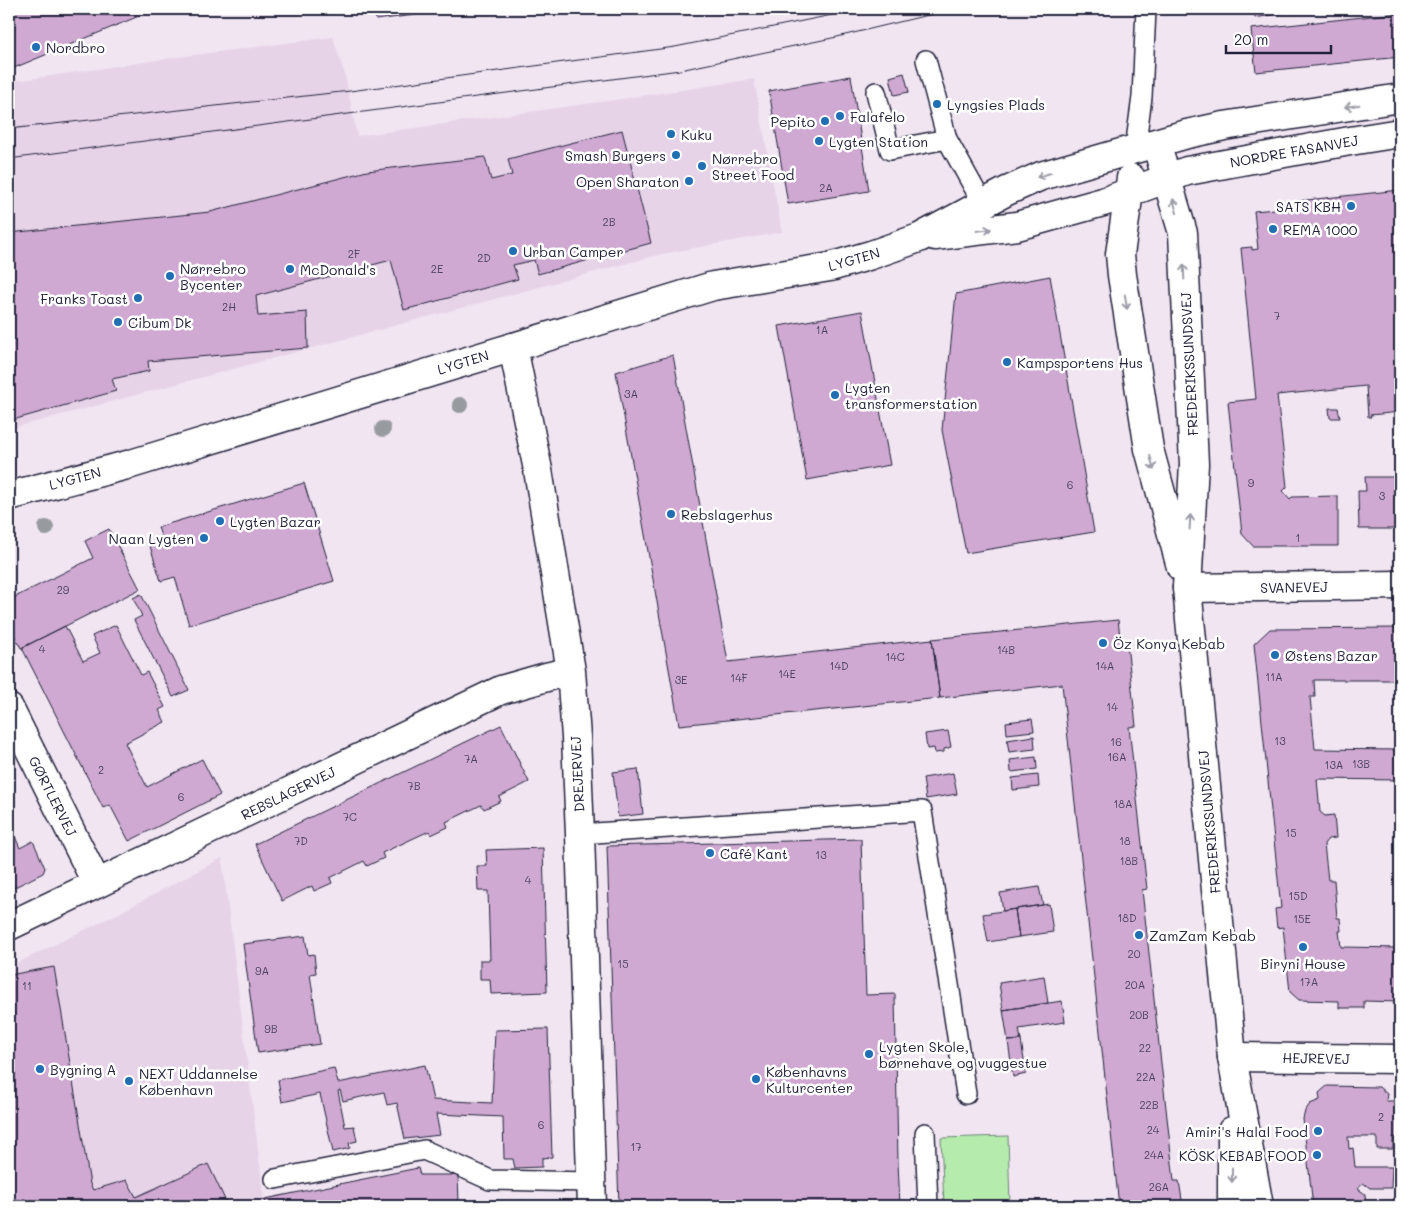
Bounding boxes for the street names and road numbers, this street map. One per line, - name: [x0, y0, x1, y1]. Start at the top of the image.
- street label: NORDRE FASANVEJ: [1228, 130, 1360, 172]
- street label: LYGTEN: [826, 243, 882, 275]
- street label: FREDERIKSSUNDSVEJ: [1176, 291, 1202, 436]
- street label: LYGTEN: [435, 345, 491, 379]
- street label: LYGTEN: [47, 462, 103, 494]
- street label: SVANEVEJ: [1260, 577, 1328, 597]
- street label: DREJERVEJ: [566, 735, 588, 812]
- street label: FREDERIKSSUNDSVEJ: [1193, 749, 1225, 894]
- street label: GØRTLERVEJ: [25, 753, 81, 839]
- street label: REBSLAGERVEJ: [238, 762, 339, 824]
- street label: HEJREVEJ: [1282, 1048, 1350, 1068]

